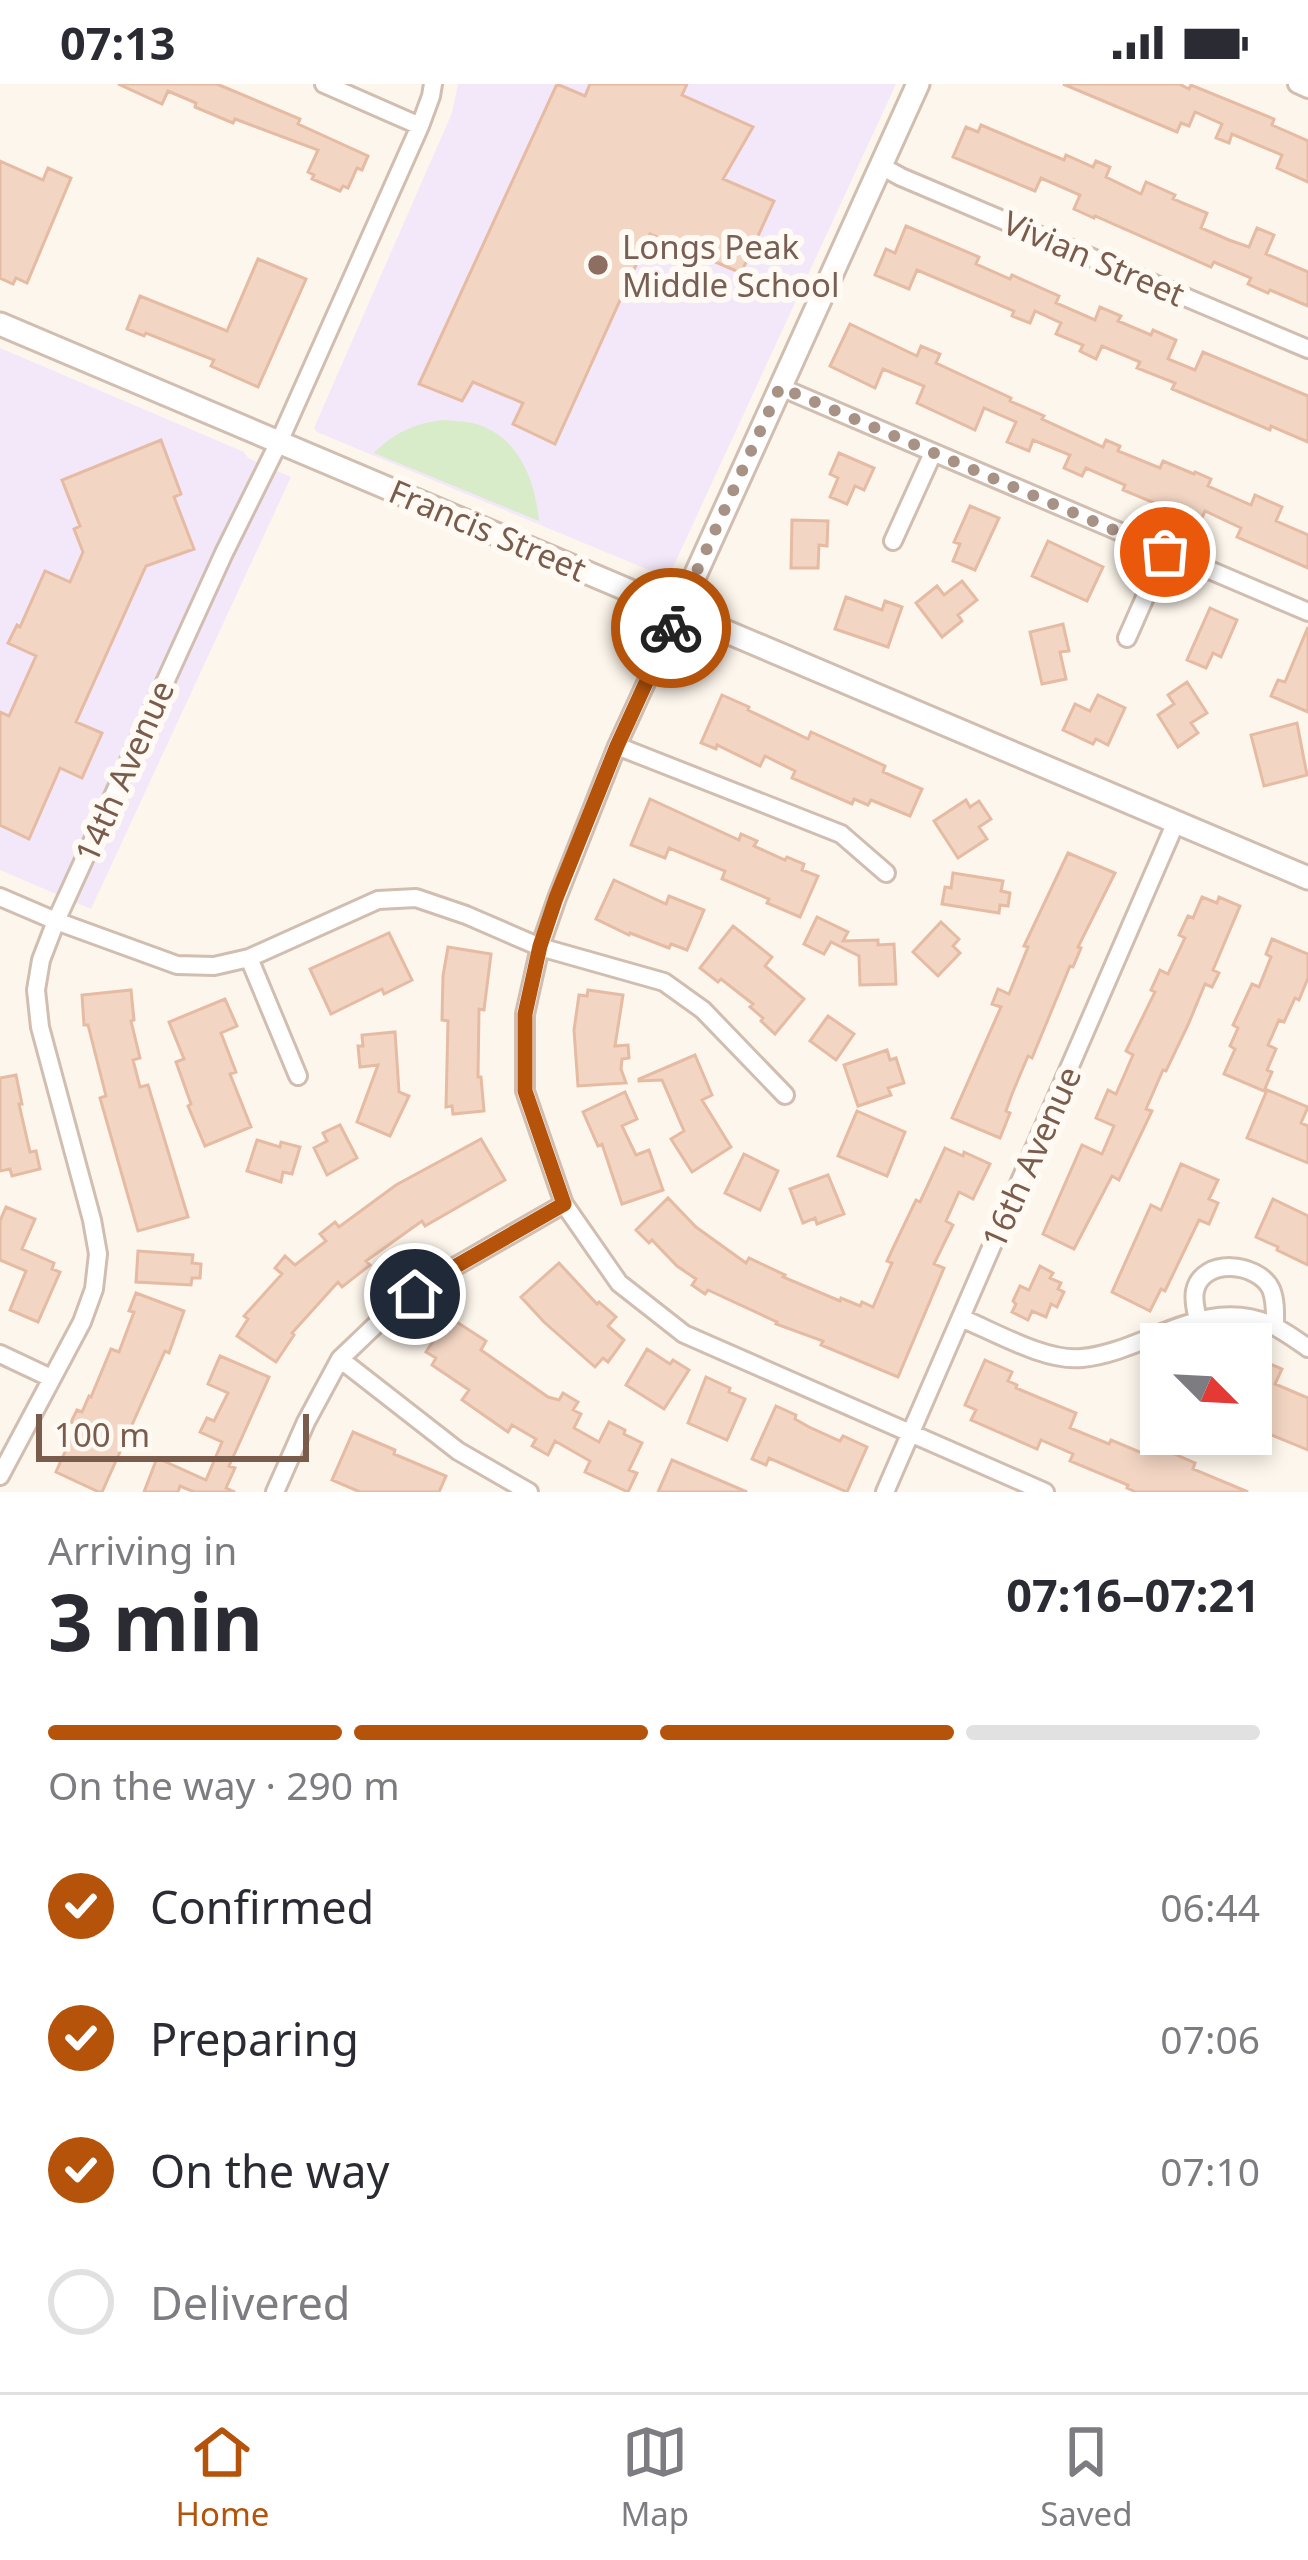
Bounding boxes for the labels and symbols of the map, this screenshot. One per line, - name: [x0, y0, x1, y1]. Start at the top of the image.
- street label: Vivian Street: [996, 200, 1192, 316]
- place label: Longs Peak Middle School: [622, 224, 840, 307]
- marker: Longs Peak Middle School: [585, 252, 611, 278]
- street label: Francis Street: [383, 468, 593, 592]
- pin: [1114, 501, 1216, 603]
- courier: [611, 568, 731, 688]
- street label: 14th Avenue: [64, 673, 184, 869]
- street label: 16th Avenue: [971, 1059, 1091, 1255]
- pin: [364, 1243, 466, 1345]
- north arrow: [1140, 1323, 1272, 1455]
- scale bar: [36, 1408, 309, 1461]

